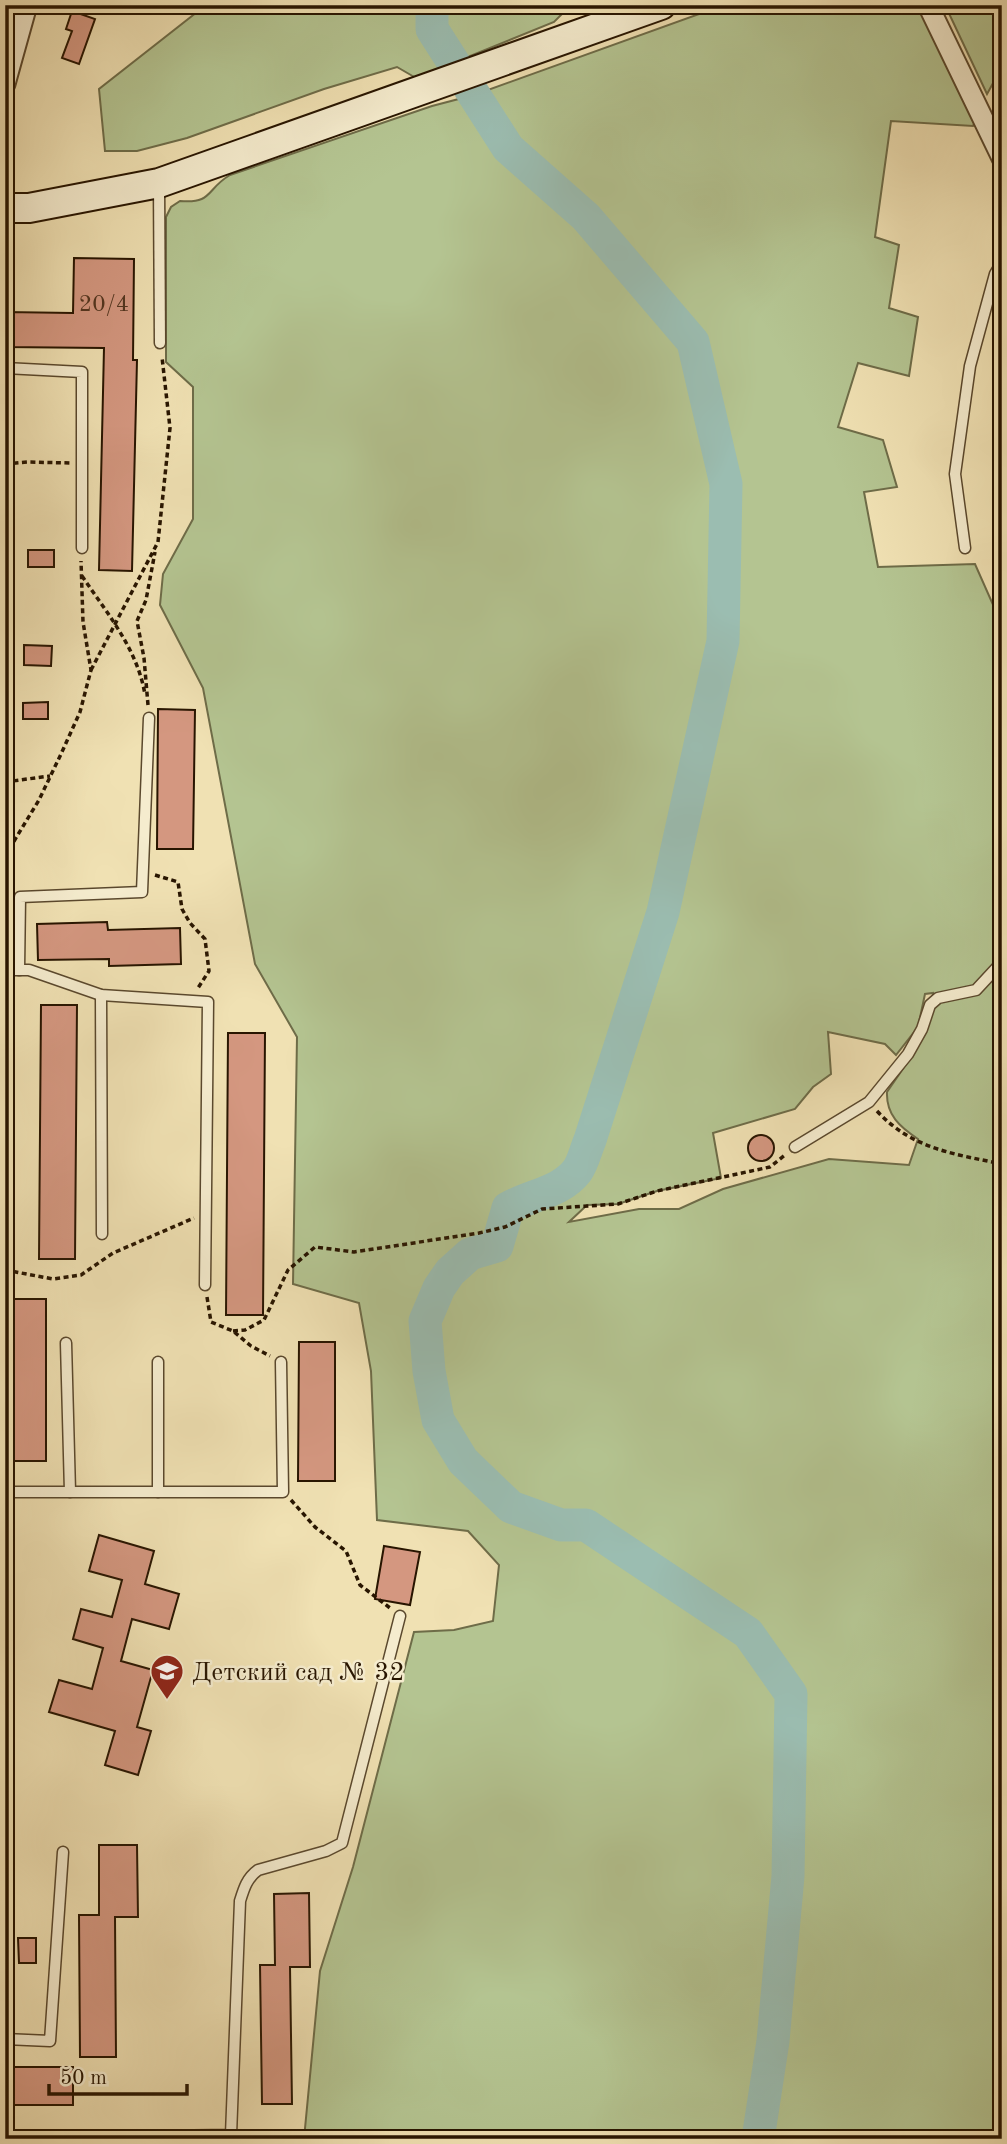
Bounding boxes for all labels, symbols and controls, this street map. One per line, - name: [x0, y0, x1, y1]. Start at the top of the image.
- house number: 20/4: [79, 293, 129, 316]
- school or university icon: Детский сад № 32: [148, 1652, 186, 1701]
- place label: Детский сад № 32: [192, 1660, 405, 1686]
- scale bar: [49, 2053, 187, 2097]
- text: 50 m: [60, 2068, 107, 2089]

